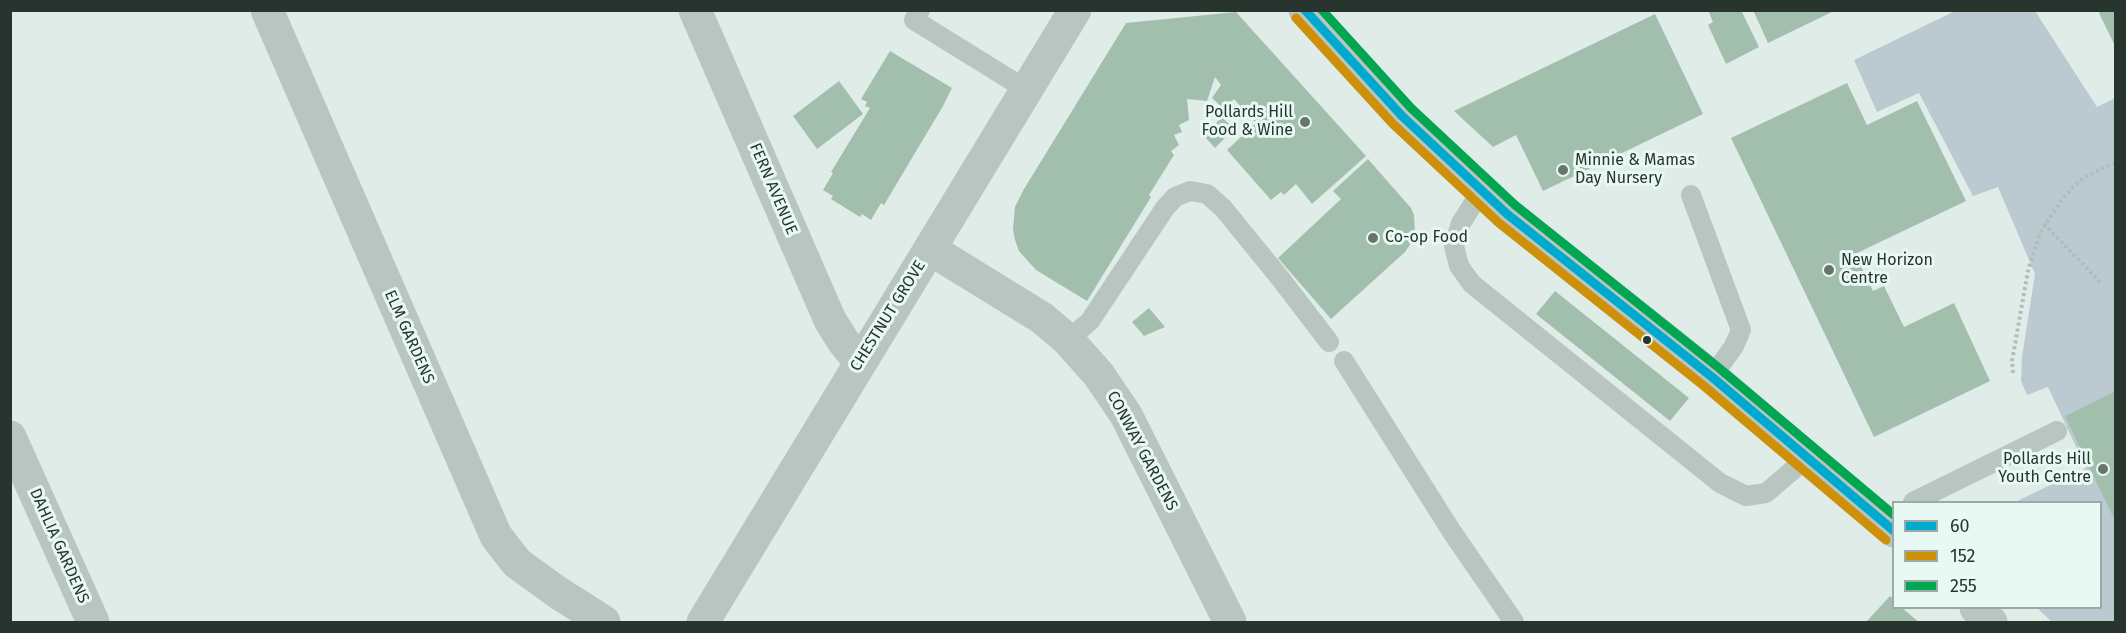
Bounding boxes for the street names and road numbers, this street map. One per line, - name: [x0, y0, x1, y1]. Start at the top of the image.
- street label: FERN AVENUE: [745, 140, 801, 238]
- street label: CHESTNUT GROVE: [846, 257, 930, 375]
- street label: ELM GARDENS: [380, 287, 438, 387]
- street label: CONWAY GARDENS: [1102, 388, 1182, 514]
- street label: DAHLIA GARDENS: [25, 486, 93, 606]

